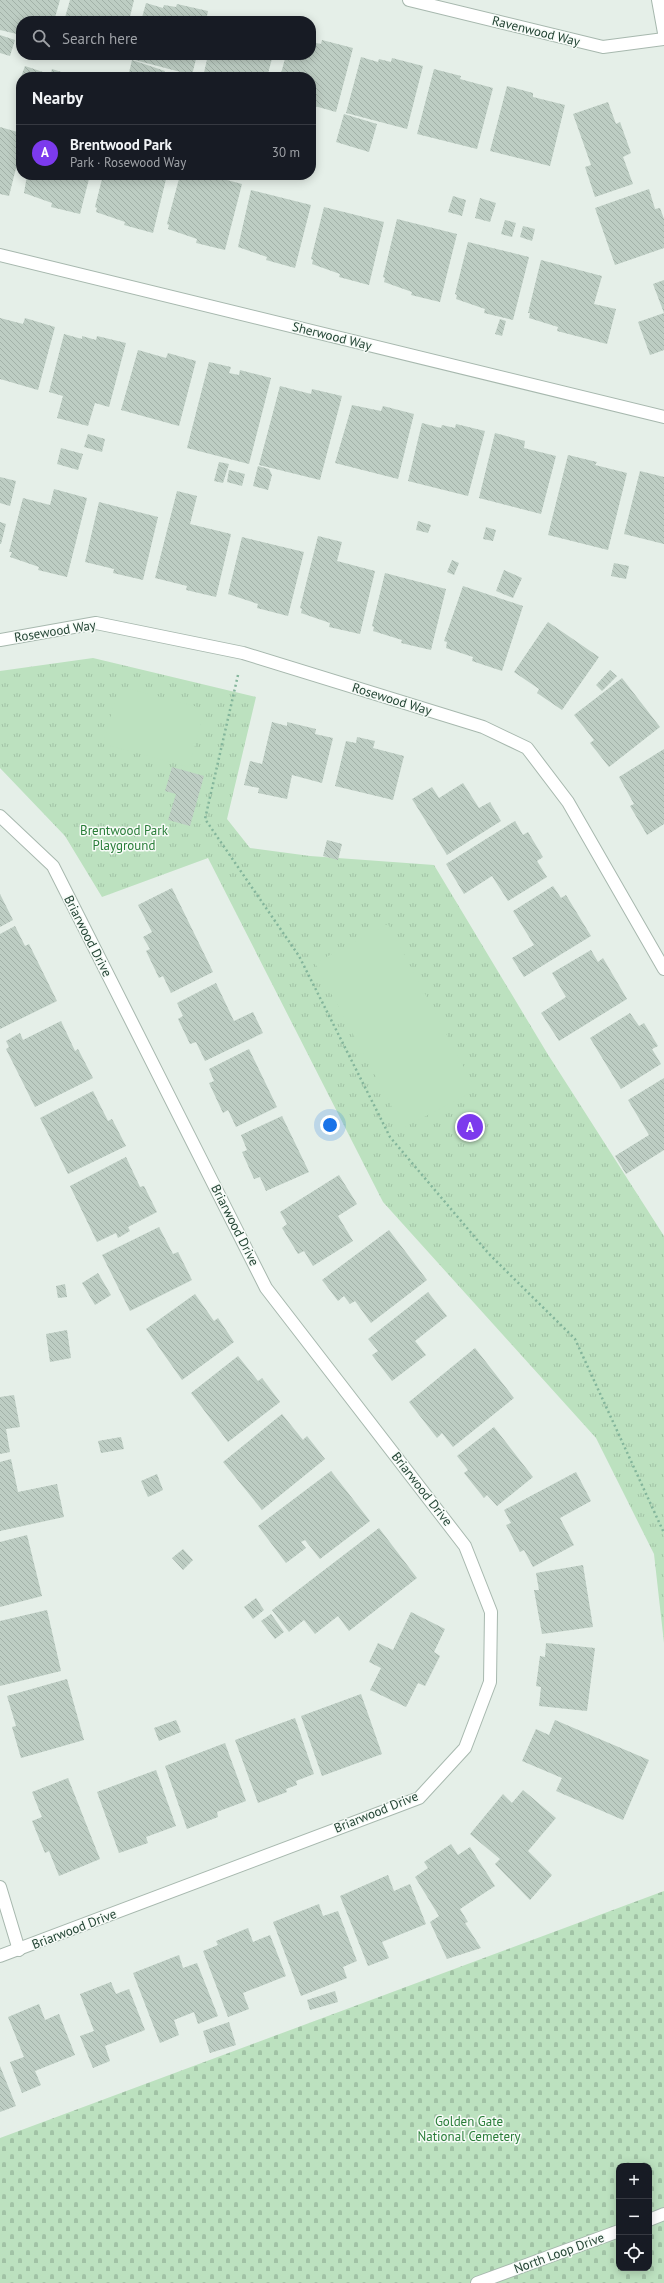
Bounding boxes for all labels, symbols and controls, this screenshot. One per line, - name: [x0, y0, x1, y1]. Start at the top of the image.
- street label: Ravenwood Way: [490, 12, 582, 50]
- search box: [16, 16, 316, 60]
- icon: search: [30, 27, 52, 49]
- text: Search here: [62, 29, 138, 48]
- text: Nearby: [32, 87, 83, 109]
- text: Brentwood Park: [70, 135, 172, 154]
- text: A: [41, 144, 49, 161]
- text: 30 m: [272, 144, 300, 161]
- text: Park · Rosewood Way: [70, 154, 186, 171]
- street label: Sherwood Way: [290, 318, 374, 354]
- street label: Rosewood Way: [13, 616, 97, 646]
- street label: Rosewood Way: [350, 679, 434, 719]
- park label: Brentwood Park Playground: [80, 822, 169, 854]
- street label: Briarwood Drive: [60, 892, 116, 980]
- pin: A: [457, 1112, 483, 1142]
- your location: [320, 1115, 340, 1135]
- street label: Briarwood Drive: [207, 1181, 263, 1269]
- street label: Briarwood Drive: [388, 1449, 456, 1529]
- street label: Briarwood Drive: [331, 1787, 421, 1837]
- street label: Briarwood Drive: [29, 1905, 119, 1953]
- park label: Golden Gate National Cemetery: [418, 2113, 520, 2145]
- map controls: [616, 2163, 652, 2271]
- button: +: [616, 2163, 652, 2199]
- button: −: [616, 2199, 652, 2235]
- street label: North Loop Drive: [511, 2229, 607, 2277]
- button: locate: [616, 2235, 652, 2271]

